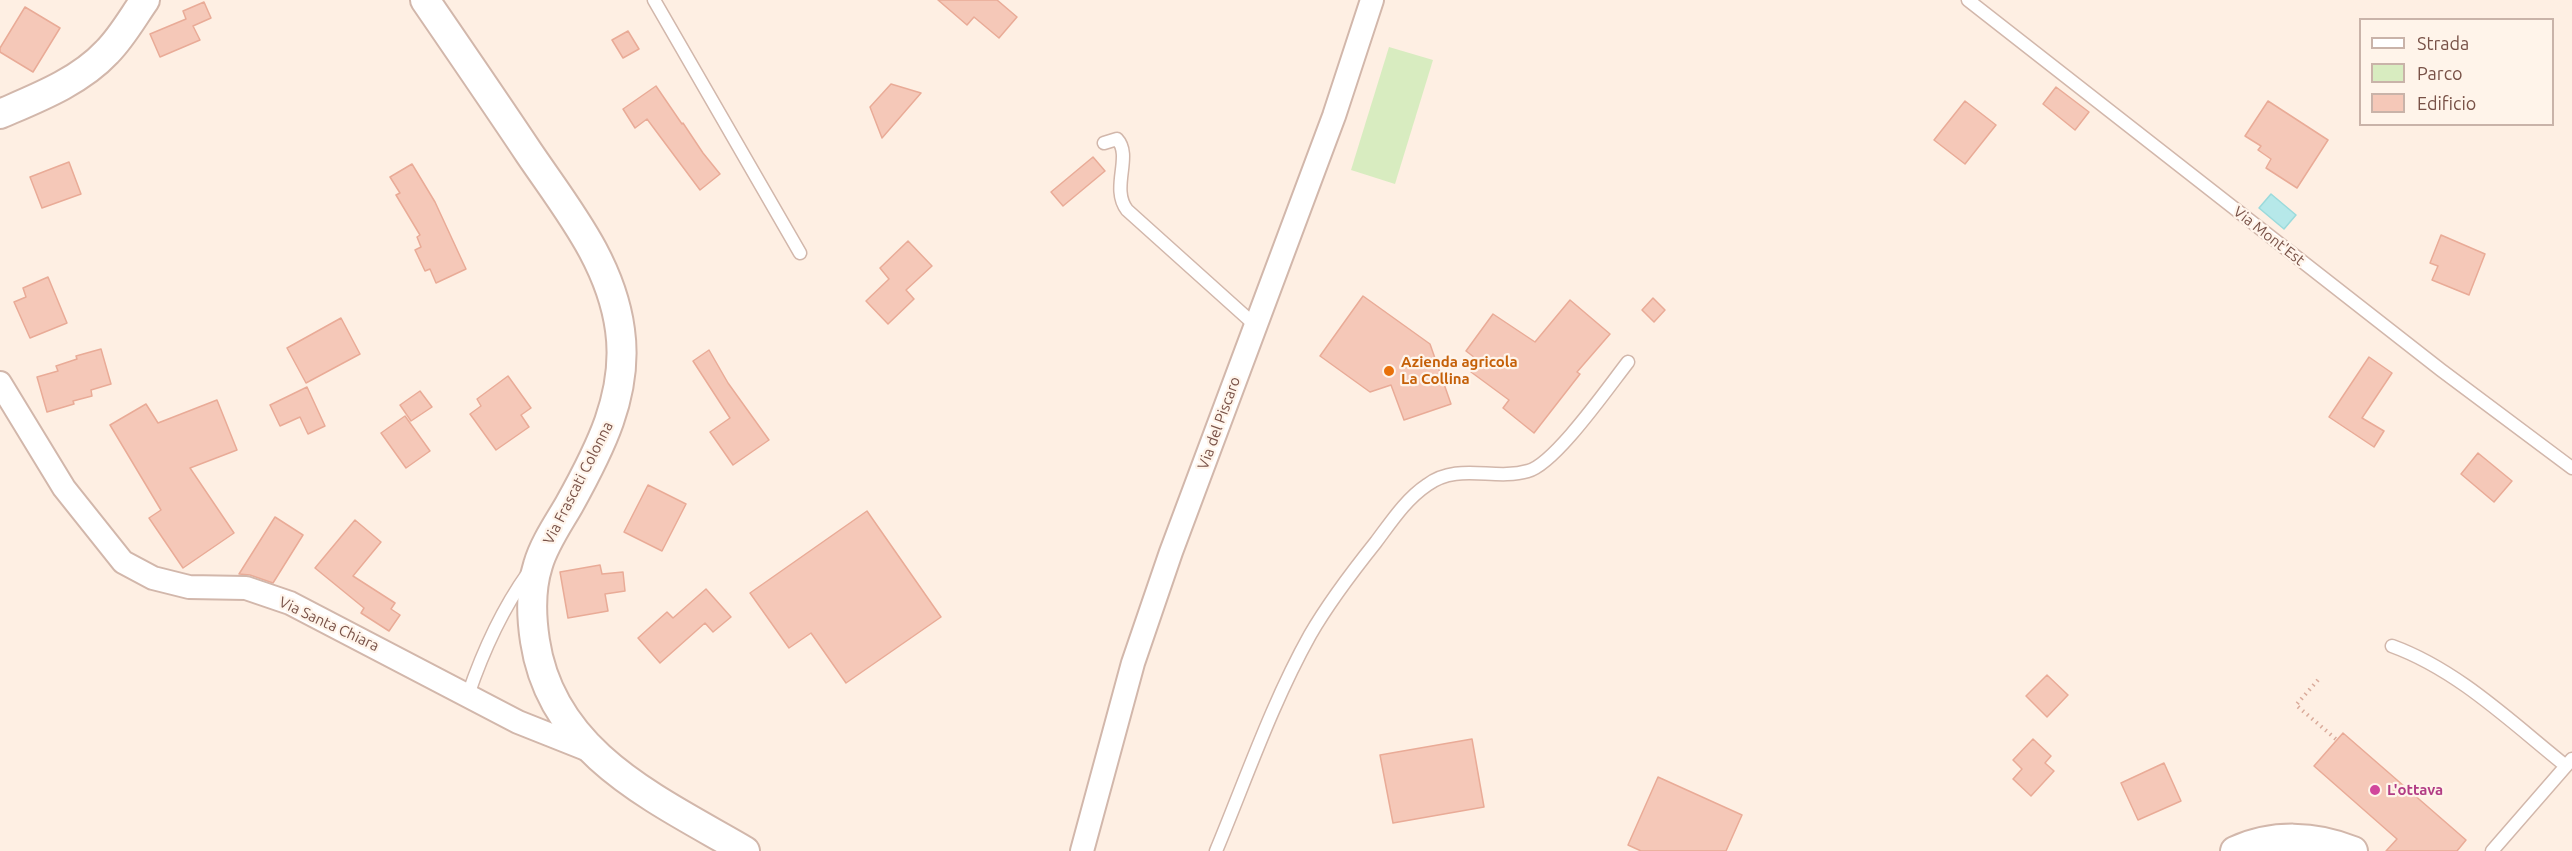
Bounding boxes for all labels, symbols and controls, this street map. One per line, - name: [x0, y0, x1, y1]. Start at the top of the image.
- legend: [2359, 18, 2554, 126]
- text: Strada: [2417, 33, 2469, 53]
- text: Parco: [2417, 63, 2463, 83]
- text: Edificio: [2417, 93, 2476, 113]
- street label: Via Mont'Est: [2230, 203, 2308, 269]
- place label: Azienda agricola La Collina: [1401, 353, 1518, 388]
- marker: Azienda agricola La Collina: [1382, 364, 1396, 378]
- street label: Via del Piscaro: [1194, 374, 1244, 472]
- street label: Via Frascati Colonna: [539, 419, 617, 547]
- street label: Via Santa Chiara: [276, 593, 382, 655]
- place label: L'ottava: [2387, 781, 2443, 799]
- marker: L'ottava: [2368, 783, 2382, 797]

